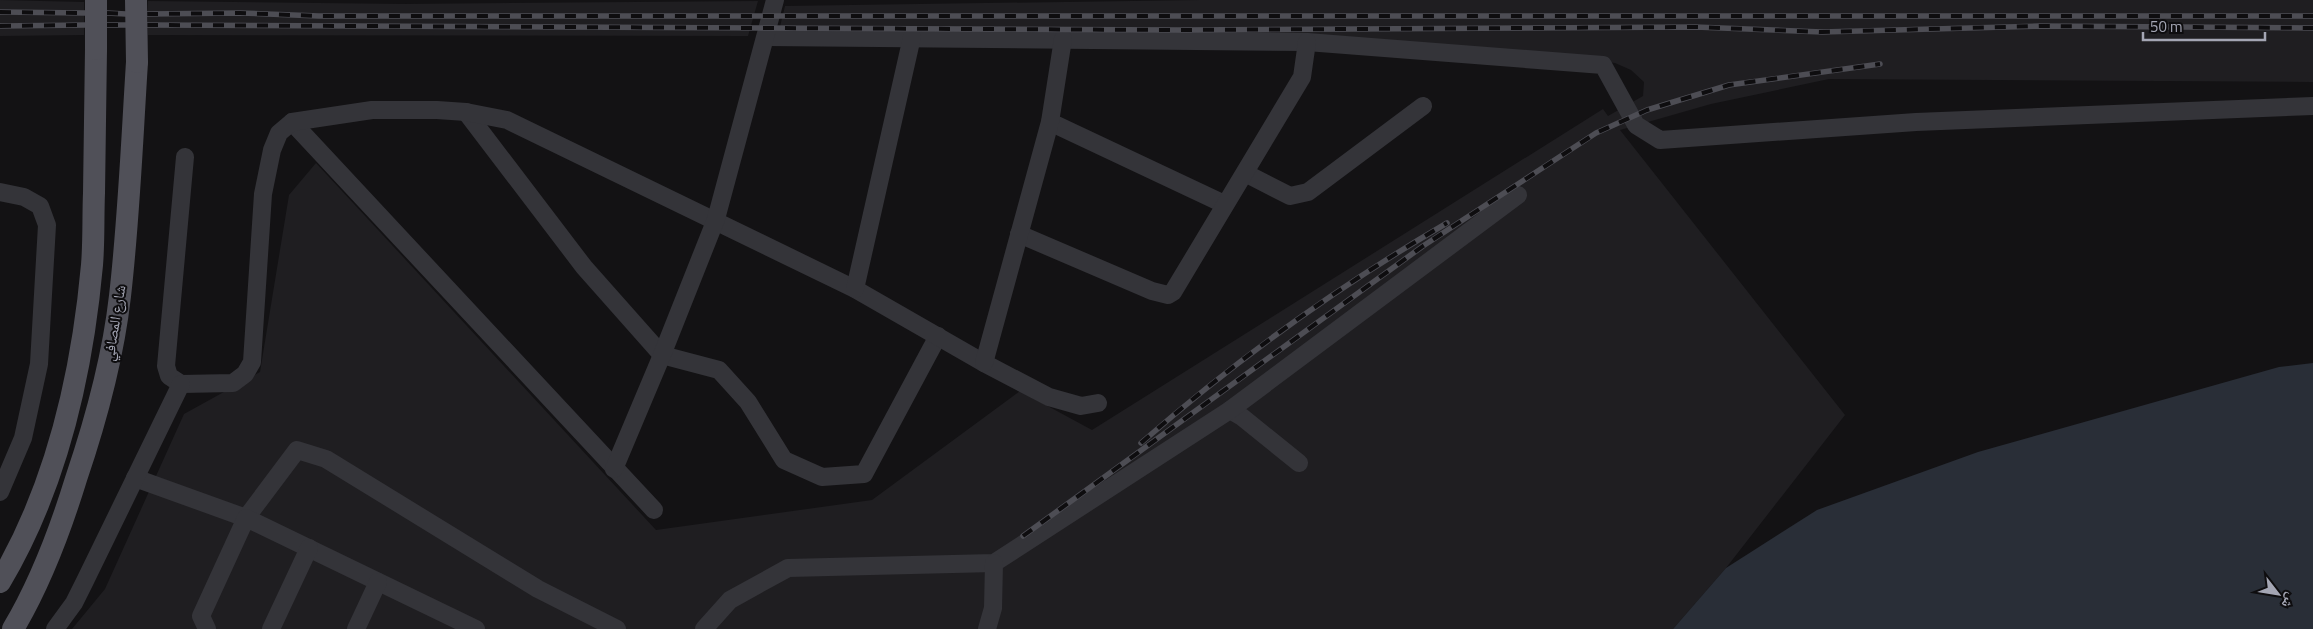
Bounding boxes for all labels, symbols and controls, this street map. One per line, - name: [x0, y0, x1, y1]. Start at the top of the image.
- scale bar: [2143, 10, 2266, 42]
- text: 50 m: [2150, 15, 2183, 38]
- street label: شارع المصافي: [97, 283, 132, 363]
- north arrow: [2253, 569, 2303, 619]
- text: ش: [2277, 589, 2302, 613]

